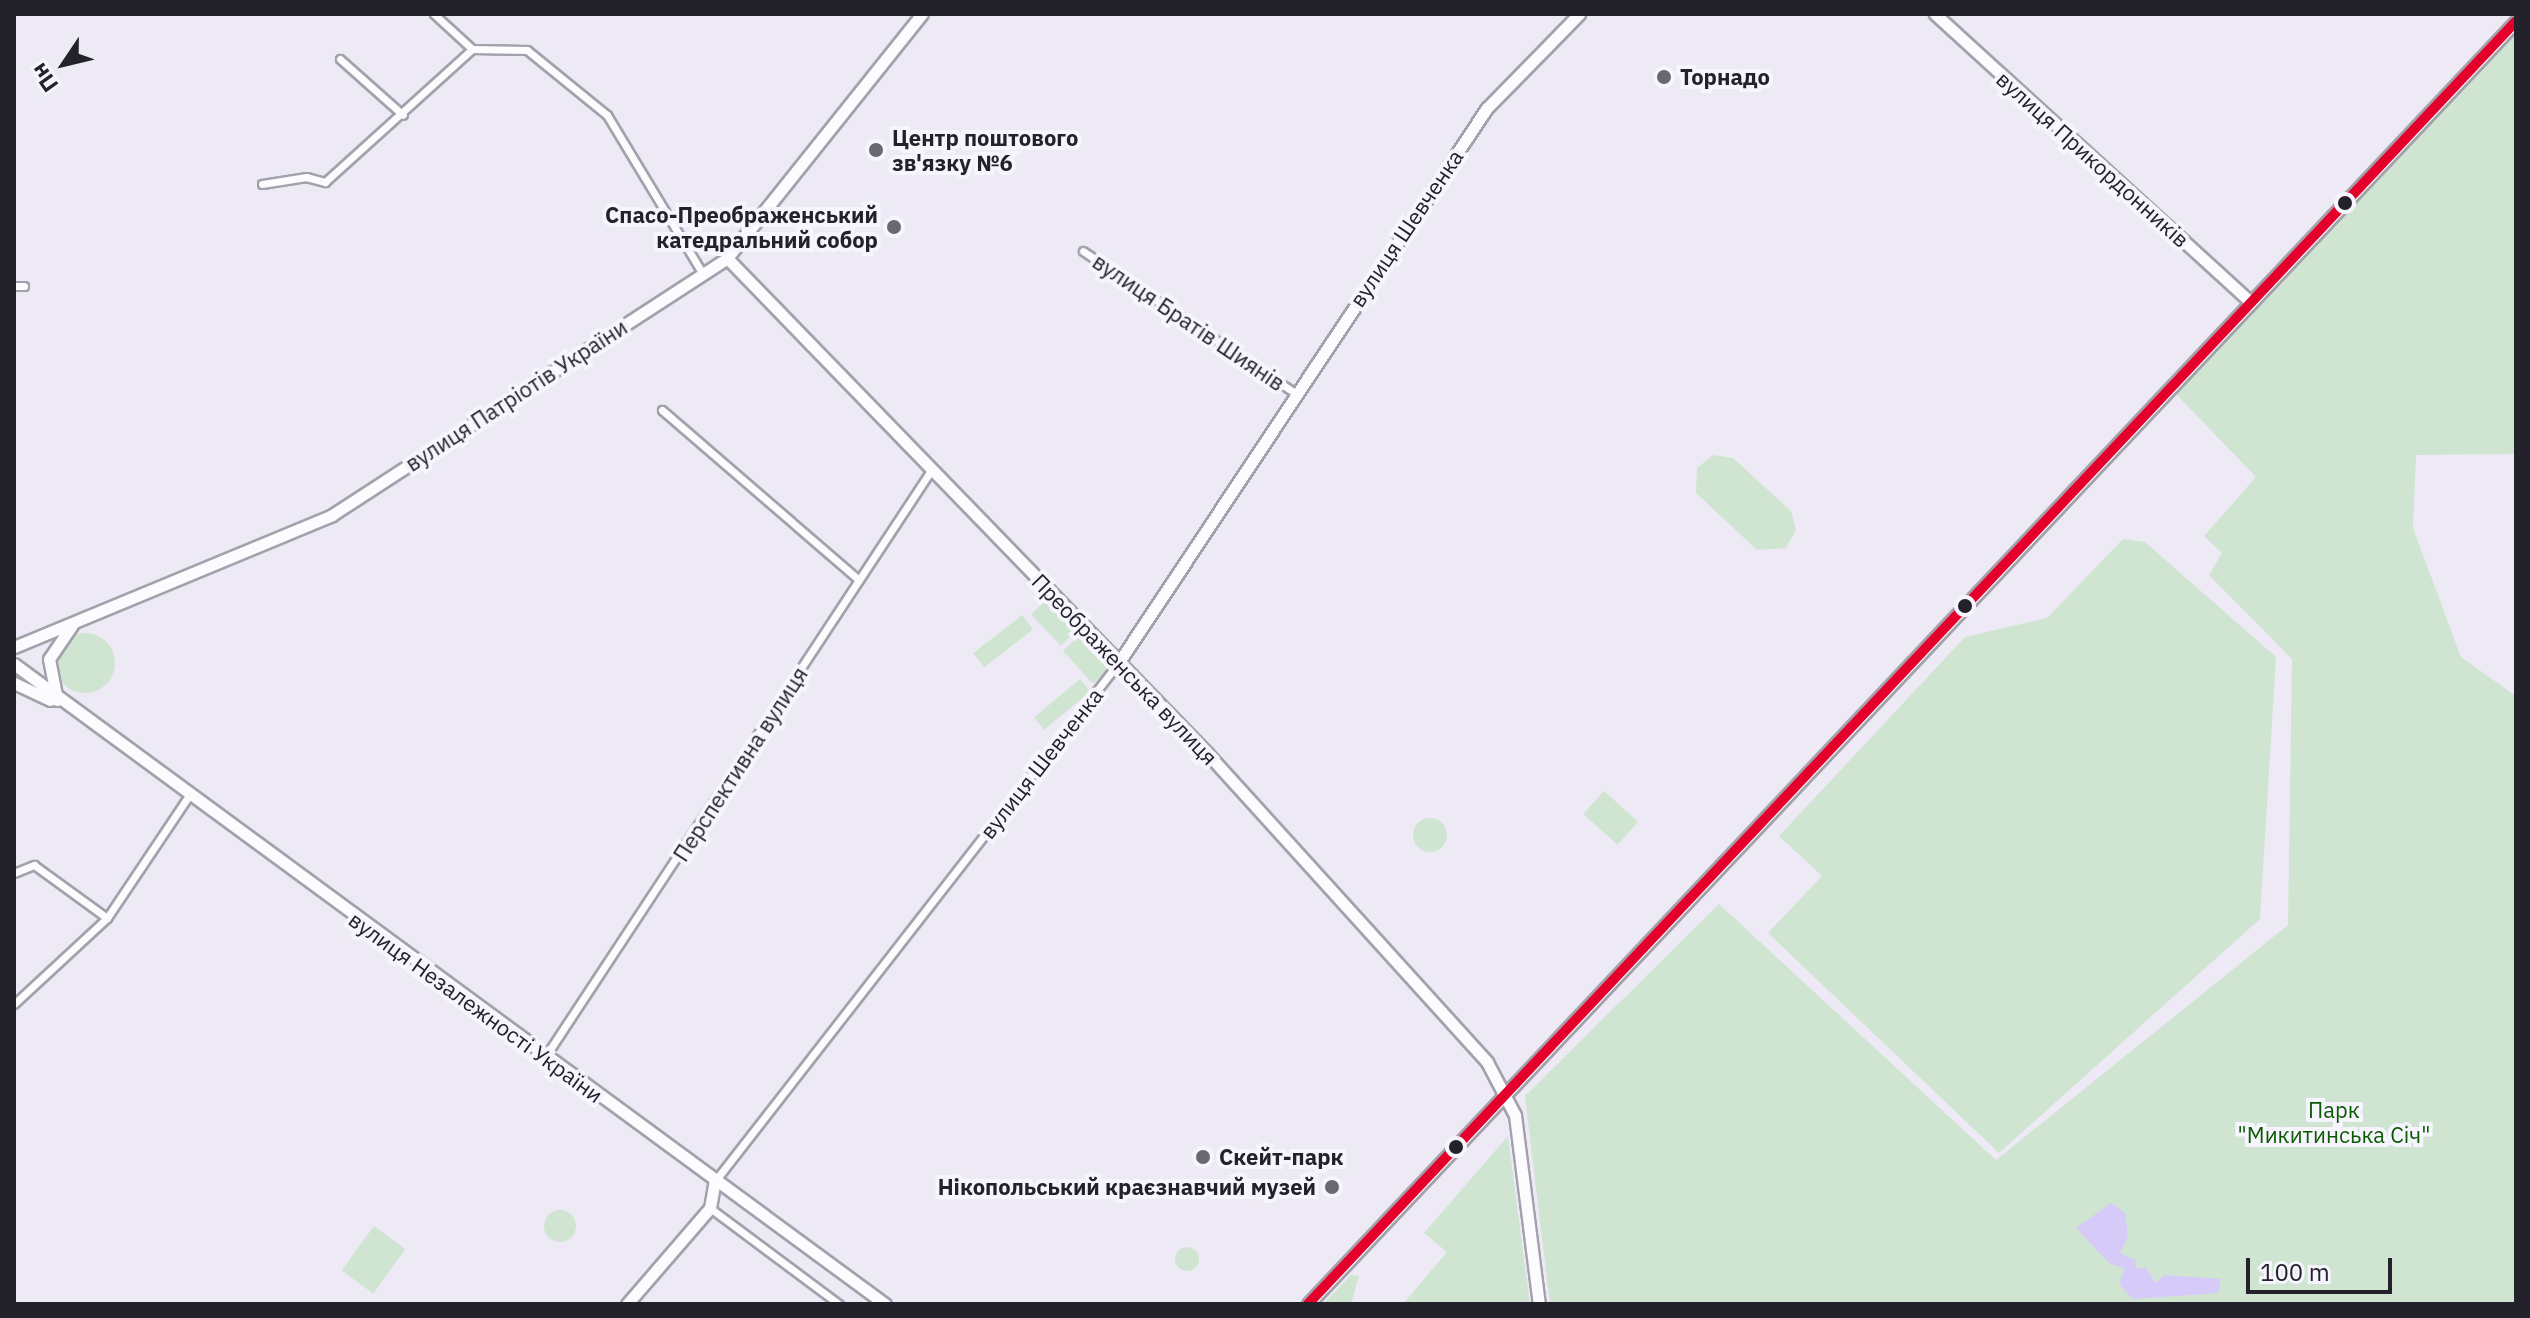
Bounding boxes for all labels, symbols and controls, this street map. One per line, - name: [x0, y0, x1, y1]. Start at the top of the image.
- north arrow: [24, 24, 104, 104]
- text: Пн: [24, 58, 64, 98]
- place label: Торнадо: [1680, 64, 1770, 90]
- street label: вулиця Прикордонників: [1991, 66, 2195, 252]
- marker: Торнадо: [1655, 68, 1673, 86]
- place label: Центр поштового зв'язку №6: [892, 124, 1078, 176]
- marker: Центр поштового зв'язку №6: [867, 141, 885, 159]
- street label: вулиця Шевченка: [1344, 144, 1468, 312]
- unlabelled marker: [2337, 195, 2353, 211]
- place label: Спасо-Преображенський катедральний собор: [605, 201, 878, 252]
- marker: Спасо-Преображенський катедральний собор: [885, 218, 903, 236]
- street label: вулиця Братів Шиянів: [1088, 248, 1290, 396]
- street label: вулиця Патріотів України: [400, 313, 632, 477]
- street label: Преображенська вулиця: [1027, 568, 1223, 770]
- unlabelled marker: [1957, 598, 1973, 614]
- street label: Перспективна вулиця: [667, 662, 813, 866]
- street label: вулиця Шевченка: [974, 682, 1108, 844]
- street label: вулиця Незалежності України: [344, 906, 608, 1108]
- park label: Парк "Микитинська Січ": [2238, 1096, 2430, 1148]
- unlabelled marker: [1448, 1139, 1464, 1155]
- place label: Скейт-парк: [1219, 1144, 1344, 1170]
- marker: Скейт-парк: [1194, 1148, 1212, 1166]
- place label: Нiкопольський краєзнавчий музей: [938, 1174, 1316, 1200]
- marker: Нiкопольський краєзнавчий музей: [1323, 1178, 1341, 1196]
- scale bar: [2250, 1242, 2396, 1292]
- text: 100 m: [2260, 1256, 2330, 1288]

